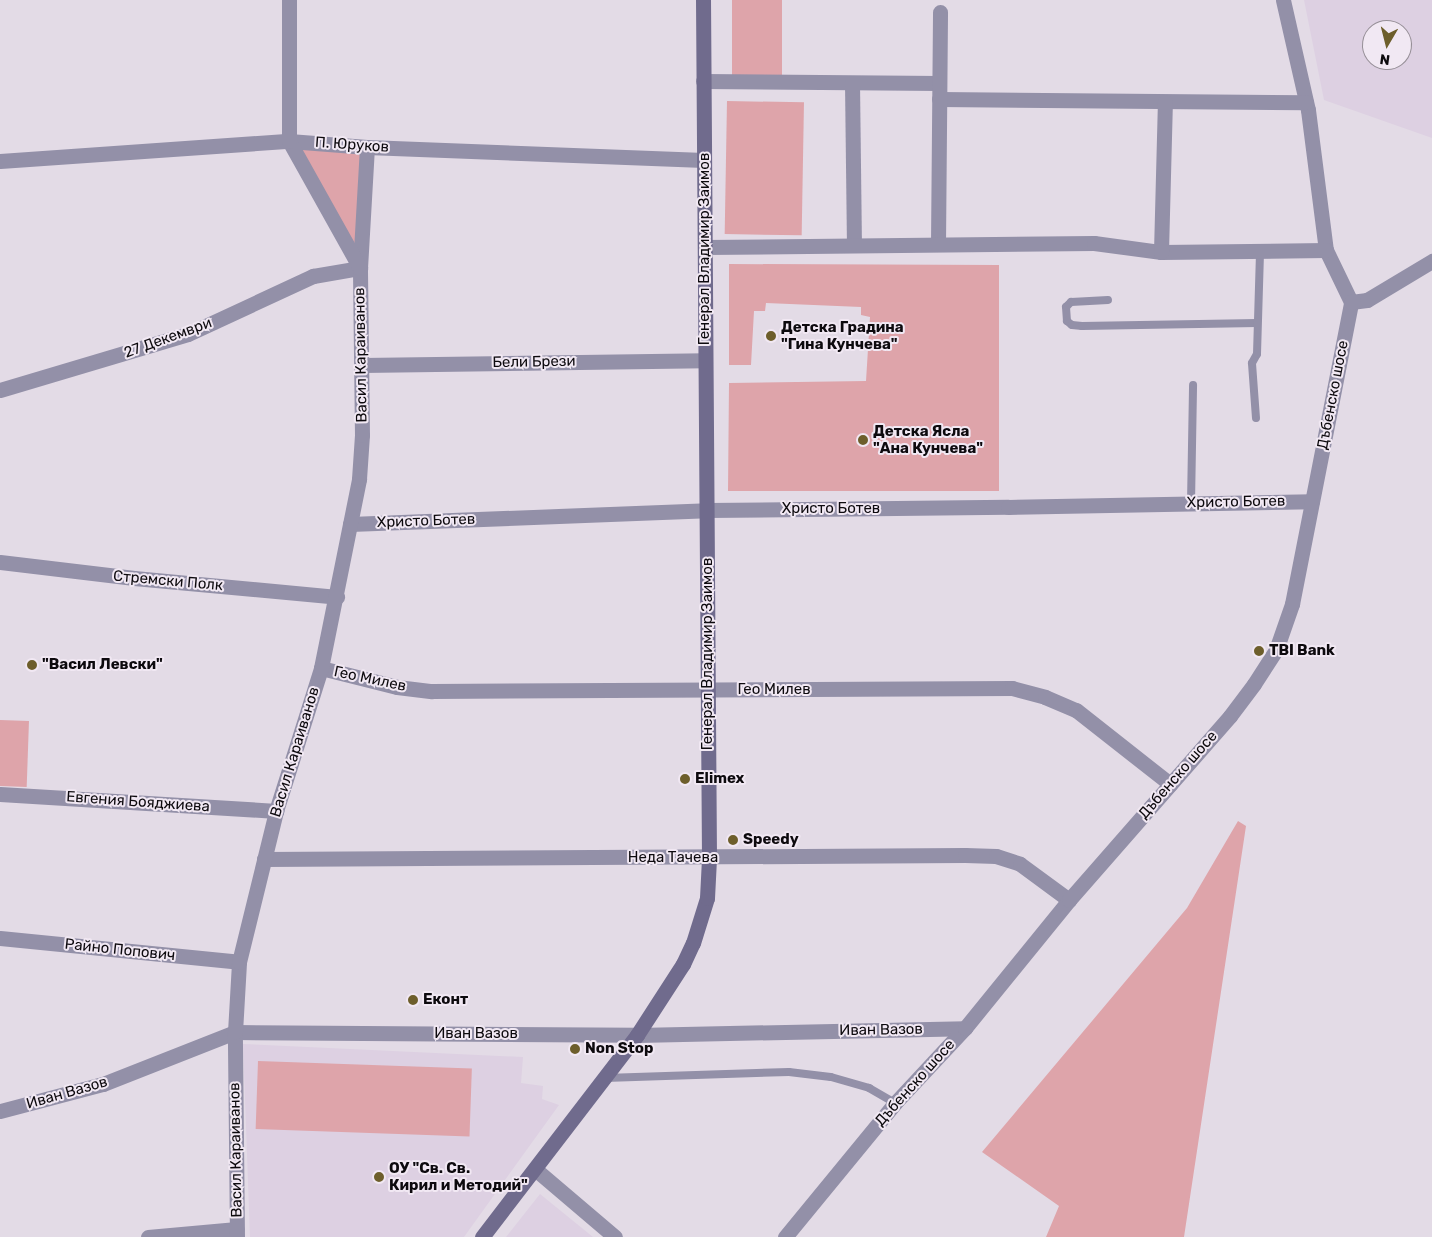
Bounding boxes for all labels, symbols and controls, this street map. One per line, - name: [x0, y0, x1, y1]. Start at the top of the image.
- north arrow: [1362, 20, 1412, 70]
- text: N: [1379, 50, 1391, 68]
- street label: П. Юруков: [315, 133, 389, 157]
- street label: Генерал Владимир Заимов: [696, 153, 714, 345]
- street label: Васил Караиванов: [351, 287, 371, 423]
- street label: 27 Декември: [122, 314, 214, 362]
- place label: Детска Градина "Гина Кунчева": [781, 318, 904, 353]
- marker: Детска Градина "Гина Кунчева": [765, 330, 777, 342]
- street label: Дъбенско шосе: [1314, 339, 1352, 451]
- street label: Бели Брези: [492, 352, 576, 372]
- place label: Детска Ясла "Ана Кунчева": [873, 422, 983, 457]
- marker: Детска Ясла "Ана Кунчева": [857, 434, 869, 446]
- street label: Христо Ботев: [1187, 492, 1285, 512]
- street label: Христо Ботев: [782, 500, 880, 518]
- street label: Христо Ботев: [376, 510, 476, 532]
- street label: Генерал Владимир Заимов: [699, 558, 717, 750]
- street label: Стремски Полк: [112, 567, 224, 595]
- place label: TBI Bank: [1269, 642, 1335, 660]
- marker: TBI Bank: [1253, 645, 1265, 657]
- place label: "Васил Левски": [42, 656, 163, 674]
- marker: "Васил Левски": [26, 659, 38, 671]
- street label: Гео Милев: [332, 663, 408, 695]
- street label: Гео Милев: [737, 681, 811, 699]
- street label: Васил Караиванов: [267, 685, 323, 819]
- street label: Дъбенско шосе: [1135, 727, 1221, 823]
- place label: Elimex: [695, 770, 744, 788]
- marker: Elimex: [679, 773, 691, 785]
- street label: Евгения Бояджиева: [66, 788, 210, 816]
- place label: Speedy: [743, 831, 799, 849]
- marker: Speedy: [727, 834, 739, 846]
- street label: Неда Тачева: [628, 849, 718, 867]
- street label: Райно Попович: [64, 935, 176, 965]
- place label: Еконт: [423, 991, 468, 1009]
- marker: Еконт: [407, 994, 419, 1006]
- street label: Иван Вазов: [839, 1020, 923, 1040]
- street label: Иван Вазов: [434, 1025, 518, 1043]
- street label: Дъбенско шосе: [871, 1036, 959, 1130]
- place label: Non Stop: [585, 1040, 653, 1058]
- marker: Non Stop: [569, 1043, 581, 1055]
- street label: Иван Вазов: [24, 1073, 110, 1113]
- street label: Васил Караиванов: [226, 1082, 246, 1218]
- place label: ОУ "Св. Св. Кирил и Методий": [389, 1159, 528, 1194]
- marker: ОУ "Св. Св. Кирил и Методий": [373, 1171, 385, 1183]

